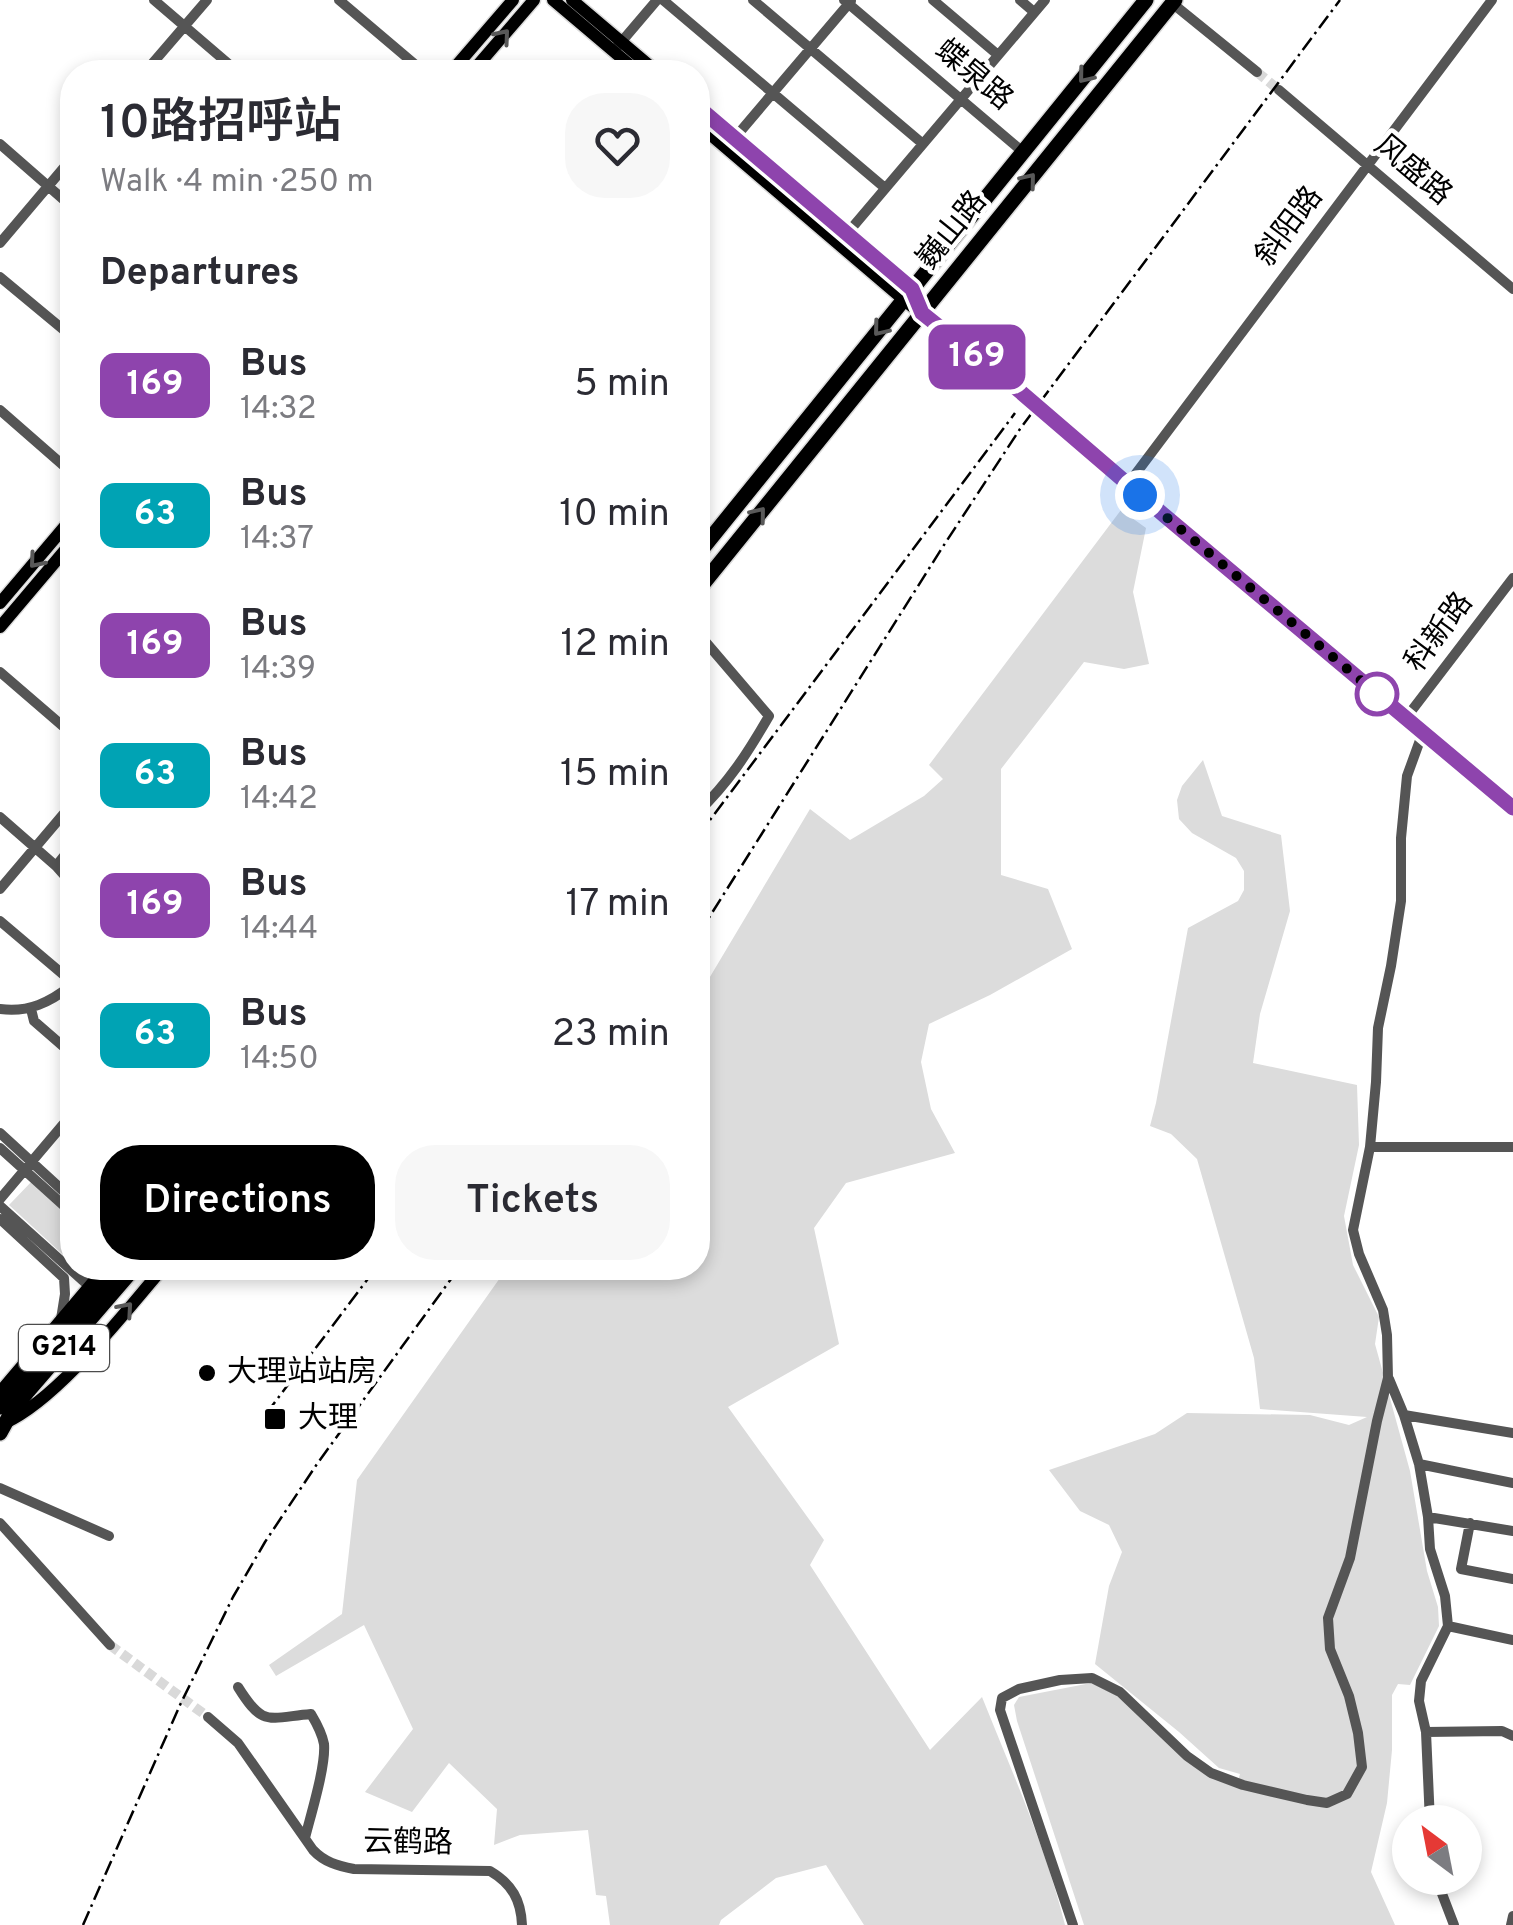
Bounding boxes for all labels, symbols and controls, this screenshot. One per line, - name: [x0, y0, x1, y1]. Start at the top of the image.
- one-way arrow: [492, 30, 510, 48]
- street label: 蝶泉路: [927, 33, 1019, 119]
- one-way arrow: [1079, 64, 1096, 82]
- button: heart: [565, 93, 670, 198]
- text: 10路招呼站: [100, 95, 342, 155]
- street label: 风盛路: [1366, 128, 1458, 214]
- text: Walk · 4 min · 250 m: [100, 163, 374, 203]
- one-way arrow: [1017, 174, 1035, 192]
- street label: 斜阳路: [1248, 180, 1332, 274]
- street label: 巍山路: [910, 184, 996, 278]
- text: Departures: [100, 250, 300, 299]
- one-way arrow: [874, 317, 892, 335]
- line badge: 169: [920, 324, 1034, 390]
- text: 169: [948, 335, 1006, 379]
- text: Bus: [240, 341, 307, 390]
- text: 5 min: [574, 361, 670, 410]
- text: 169: [126, 363, 184, 407]
- text: 14:32: [240, 390, 317, 430]
- your location: [1115, 470, 1165, 520]
- text: Bus: [240, 471, 307, 520]
- text: 10 min: [559, 491, 670, 540]
- text: 63: [134, 493, 176, 537]
- one-way arrow: [747, 508, 765, 526]
- text: 14:37: [240, 520, 314, 560]
- one-way arrow: [30, 549, 48, 567]
- street label: 科新路: [1398, 586, 1482, 680]
- text: Bus: [240, 601, 307, 650]
- text: 12 min: [560, 621, 670, 670]
- text: 169: [126, 623, 184, 667]
- text: 14:39: [240, 650, 316, 690]
- unlabelled marker: [1356, 673, 1398, 715]
- text: Bus: [240, 731, 307, 780]
- text: 15 min: [560, 751, 670, 800]
- text: 63: [134, 753, 176, 797]
- text: 14:42: [240, 780, 318, 820]
- text: Bus: [240, 861, 307, 910]
- text: 17 min: [565, 881, 670, 930]
- text: 169: [126, 883, 184, 927]
- text: 14:44: [240, 910, 318, 950]
- text: Bus: [240, 991, 307, 1040]
- text: 23 min: [552, 1011, 670, 1060]
- text: 63: [134, 1013, 176, 1057]
- text: 14:50: [240, 1040, 319, 1080]
- button: Directions: [100, 1145, 375, 1260]
- button: Tickets: [395, 1145, 670, 1260]
- one-way arrow: [115, 1302, 133, 1321]
- road number: G214: [19, 1325, 109, 1371]
- place label: 大理站站房: [227, 1355, 377, 1392]
- marker: 大理站站房: [196, 1362, 218, 1384]
- place label: 大理: [298, 1401, 358, 1438]
- marker: 大理: [262, 1406, 288, 1432]
- north arrow: [1392, 1805, 1482, 1895]
- map controls: [1392, 1805, 1482, 1895]
- street label: 云鹤路: [363, 1825, 453, 1863]

